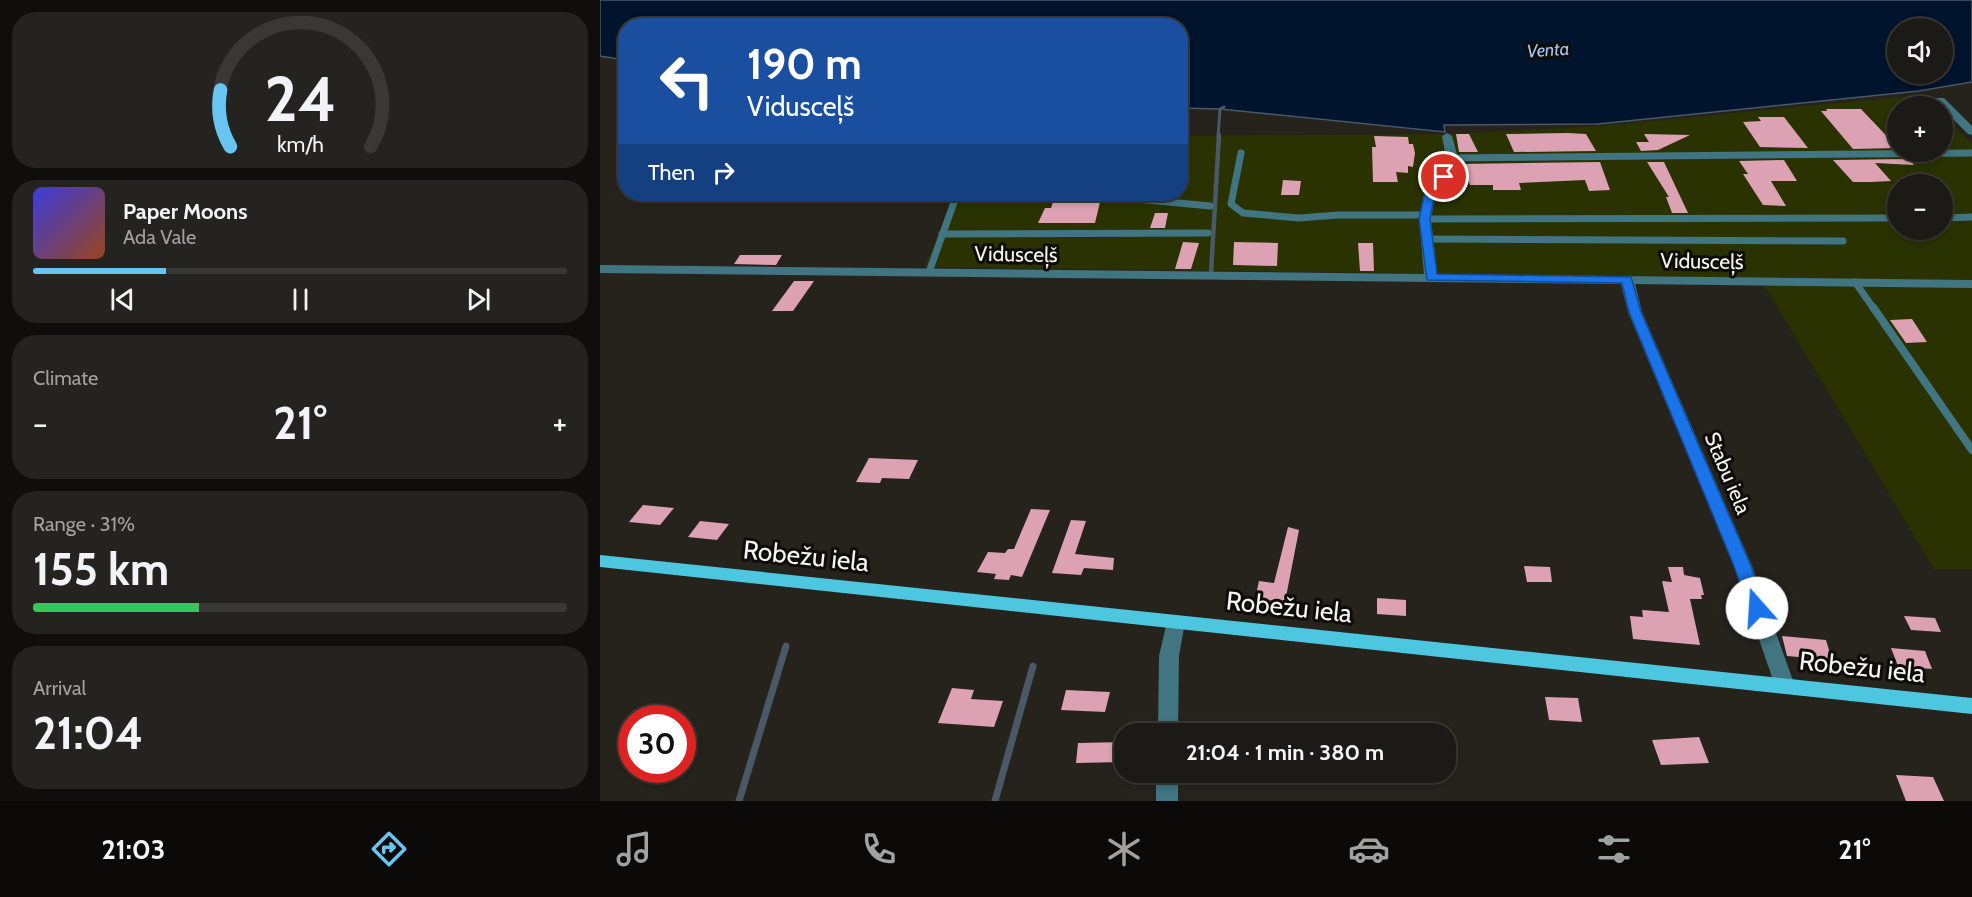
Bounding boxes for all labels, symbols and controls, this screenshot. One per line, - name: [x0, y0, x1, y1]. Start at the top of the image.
- map controls: [1887, 18, 1953, 240]
- button: sound: [1887, 18, 1953, 84]
- text: 190 m: [747, 38, 862, 90]
- water label: Venta: [1526, 38, 1570, 62]
- icon: left: [648, 42, 726, 120]
- text: 24: [264, 61, 336, 137]
- text: Vidusceļš: [747, 90, 854, 123]
- button: +: [1887, 96, 1953, 162]
- text: km/h: [277, 131, 323, 157]
- pin: [1418, 151, 1469, 202]
- icon: right: [707, 156, 740, 189]
- text: Then: [648, 159, 695, 186]
- icon: arrive: [1427, 160, 1460, 193]
- button: −: [1887, 174, 1953, 240]
- text: Paper Moons: [123, 198, 247, 225]
- text: Ada Vale: [123, 225, 196, 249]
- street label: Vidusceļš: [974, 241, 1058, 269]
- street label: Vidusceļš: [1660, 248, 1744, 276]
- icon: previous: [106, 283, 139, 316]
- icon: pause: [284, 283, 317, 316]
- icon: next: [462, 283, 495, 316]
- text: Climate: [33, 366, 98, 390]
- text: 21°: [273, 396, 327, 450]
- text: −: [33, 403, 48, 443]
- text: +: [552, 403, 567, 443]
- street label: Stabu iela: [1700, 428, 1756, 518]
- text: Range · 31%: [33, 512, 135, 536]
- street label: Robežu iela: [741, 533, 871, 579]
- text: 155 km: [33, 542, 169, 596]
- position arrow: [1725, 576, 1789, 640]
- street label: Robežu iela: [1224, 584, 1354, 630]
- street label: Robežu iela: [1797, 644, 1927, 690]
- text: Arrival: [33, 676, 86, 700]
- speed limit sign: 30: [618, 705, 696, 783]
- text: 21:04: [33, 706, 143, 760]
- text: 21:04 · 1 min · 380 m: [1186, 739, 1384, 766]
- icon: directions: [368, 828, 410, 870]
- icon: music: [613, 828, 655, 870]
- icon: phone: [858, 828, 900, 870]
- icon: climate: [1103, 828, 1145, 870]
- icon: car: [1348, 828, 1390, 870]
- icon: filters: [1593, 828, 1635, 870]
- text: 21:03: [102, 833, 165, 866]
- text: 21°: [1838, 833, 1870, 866]

